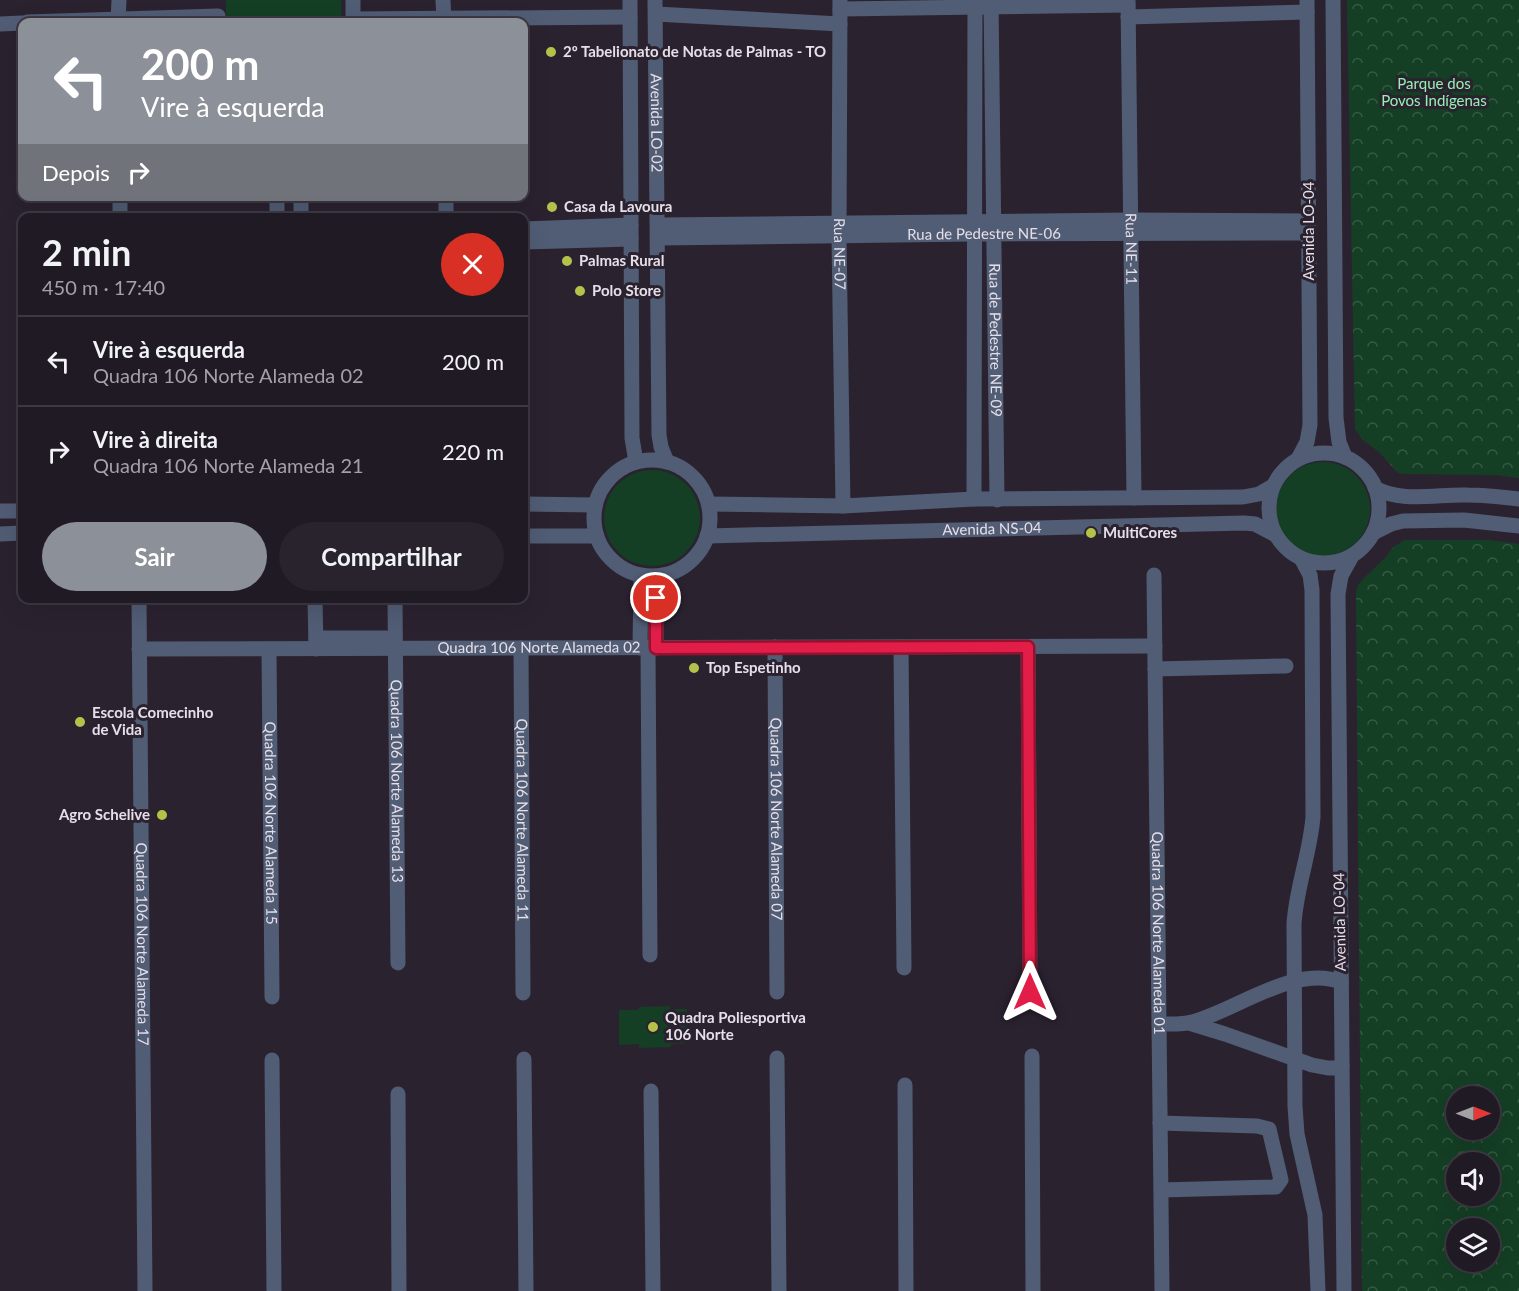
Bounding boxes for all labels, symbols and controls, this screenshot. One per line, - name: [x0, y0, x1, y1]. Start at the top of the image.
- text: 200 m: [141, 39, 259, 89]
- icon: left: [42, 42, 120, 120]
- place label: 2º Tabelionato de Notas de Palmas - TO: [563, 42, 826, 60]
- marker: 2º Tabelionato de Notas de Palmas - TO: [544, 45, 558, 59]
- street label: Avenida LO-02: [648, 73, 667, 173]
- park label: Parque dos Povos Indígenas: [1381, 74, 1487, 109]
- text: Vire à esquerda: [141, 90, 325, 123]
- icon: right: [122, 156, 155, 189]
- text: Depois: [42, 159, 110, 186]
- street label: Avenida LO-04: [1299, 181, 1317, 280]
- place label: Casa da Lavoura: [564, 197, 672, 215]
- marker: Casa da Lavoura: [545, 200, 559, 214]
- street label: Rua NE-11: [1123, 213, 1141, 285]
- street label: Rua NE-07: [831, 218, 850, 290]
- street label: Rua de Pedestre NE-06: [907, 224, 1061, 243]
- text: 2 min: [42, 230, 131, 274]
- button: close: [441, 233, 504, 296]
- place label: Palmas Rural: [579, 251, 664, 269]
- marker: Palmas Rural: [560, 254, 574, 268]
- street label: Rua de Pedestre NE-09: [986, 263, 1006, 417]
- text: 450 m · 17:40: [42, 275, 165, 299]
- place label: Polo Store: [592, 281, 661, 299]
- marker: Polo Store: [573, 284, 587, 298]
- text: Vire à esquerda: [93, 336, 245, 363]
- icon: left: [42, 345, 75, 378]
- text: 200 m: [442, 348, 504, 375]
- text: Quadra 106 Norte Alameda 02: [93, 363, 364, 387]
- text: Vire à direita: [93, 426, 218, 453]
- icon: right: [42, 435, 75, 468]
- text: 220 m: [442, 438, 504, 465]
- text: Quadra 106 Norte Alameda 21: [93, 453, 364, 477]
- street label: Avenida NS-04: [942, 518, 1042, 538]
- button: Sair: [42, 522, 267, 591]
- button: Compartilhar: [279, 522, 504, 591]
- place label: MultiCores: [1103, 523, 1178, 541]
- marker: MultiCores: [1084, 526, 1098, 540]
- pin: [630, 572, 681, 623]
- icon: arrive: [639, 581, 672, 614]
- street label: Quadra 106 Norte Alameda 02: [437, 638, 641, 656]
- place label: Top Espetinho: [706, 658, 801, 676]
- marker: Top Espetinho: [687, 661, 701, 675]
- street label: Quadra 106 Norte Alameda 13: [388, 679, 407, 883]
- place label: Escola Comecinho de Vida: [92, 703, 214, 738]
- marker: Escola Comecinho de Vida: [73, 715, 87, 729]
- street label: Quadra 106 Norte Alameda 07: [767, 717, 787, 921]
- street label: Quadra 106 Norte Alameda 11: [513, 718, 533, 922]
- street label: Quadra 106 Norte Alameda 15: [262, 721, 281, 925]
- place label: Agro Schelive: [58, 805, 150, 823]
- marker: Agro Schelive: [155, 808, 169, 822]
- street label: Quadra 106 Norte Alameda 01: [1149, 831, 1169, 1035]
- street label: Quadra 106 Norte Alameda 17: [133, 842, 153, 1046]
- street label: Avenida LO-04: [1329, 872, 1349, 972]
- position arrow: [998, 960, 1062, 1024]
- place label: Quadra Poliesportiva 106 Norte: [665, 1008, 806, 1043]
- marker: Quadra Poliesportiva 106 Norte: [646, 1020, 660, 1034]
- north arrow: [1446, 1086, 1500, 1140]
- map controls: [1446, 1086, 1500, 1272]
- button: sound: [1446, 1152, 1500, 1206]
- button: layers: [1446, 1218, 1500, 1272]

